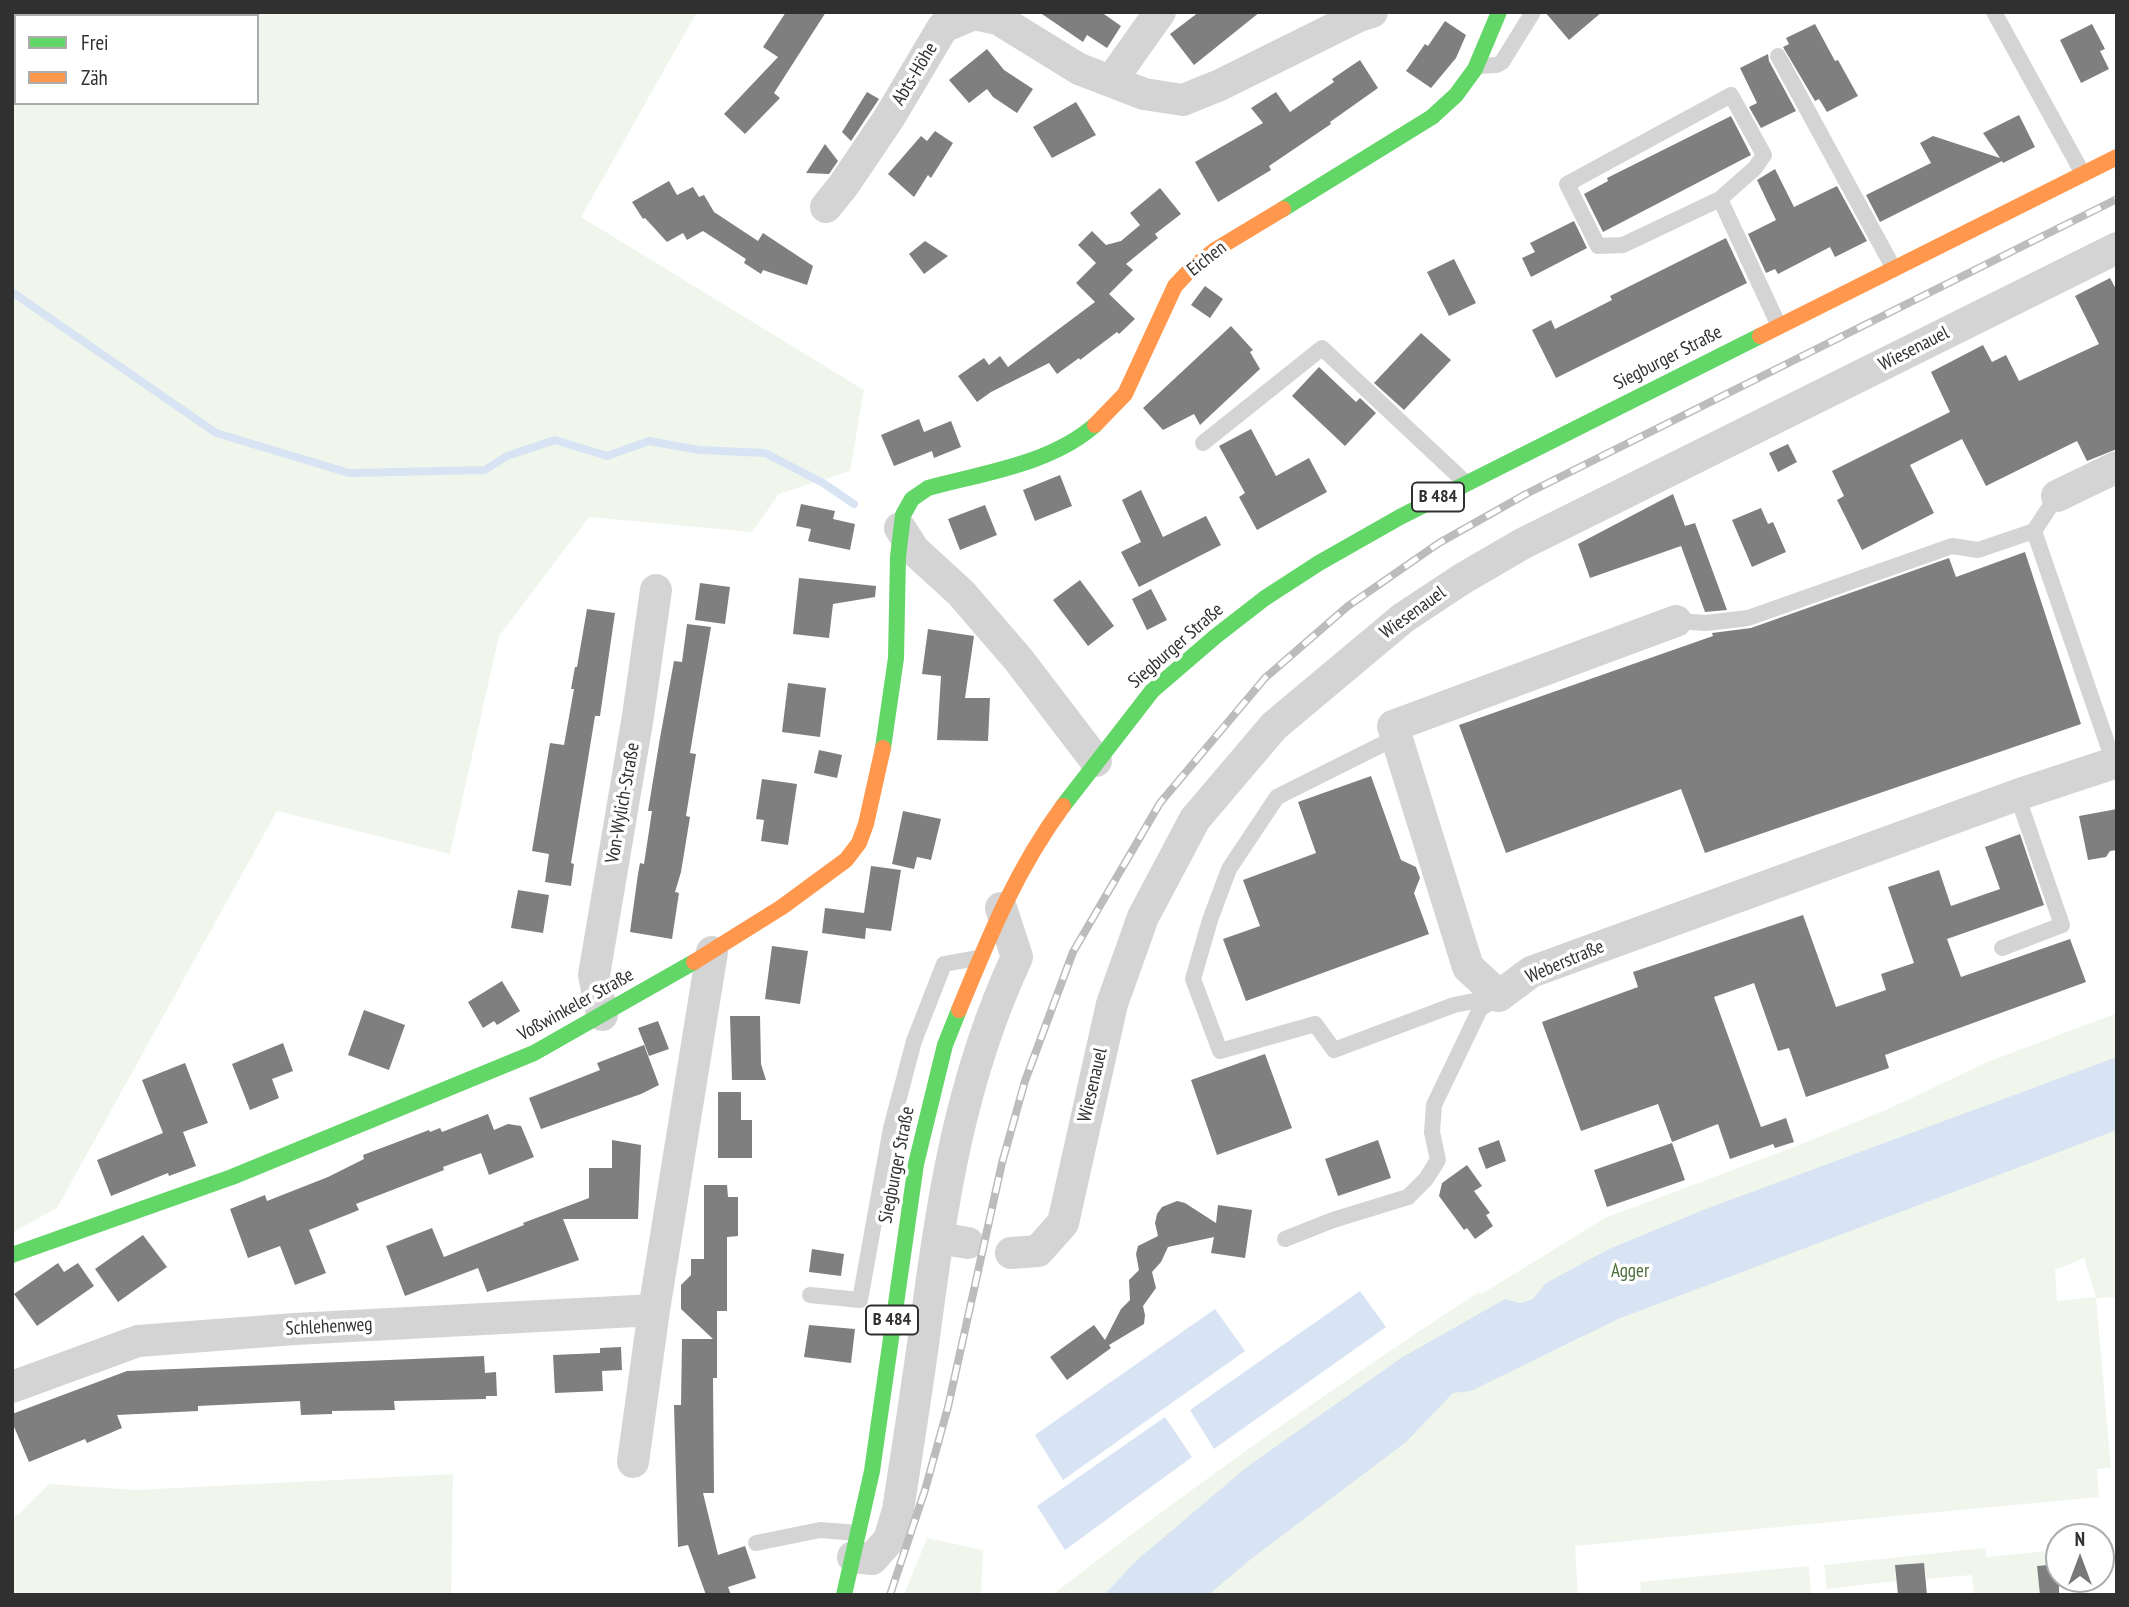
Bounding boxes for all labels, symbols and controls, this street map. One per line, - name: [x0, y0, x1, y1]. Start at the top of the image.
- legend: [14, 14, 259, 105]
- text: Frei: [81, 29, 109, 56]
- street label: Abts-Höhe: [887, 39, 943, 109]
- text: Zäh: [81, 64, 108, 91]
- street label: Eichen: [1183, 237, 1231, 281]
- street label: Siegburger Straße: [1610, 321, 1726, 395]
- street label: Wiesenauel: [1875, 322, 1953, 376]
- road number: B 484: [1412, 482, 1464, 512]
- street label: Wiesenauel: [1376, 582, 1450, 644]
- street label: Siegburger Straße: [1124, 599, 1228, 693]
- street label: Von-Wylich-Straße: [601, 741, 645, 865]
- street label: Weberstraße: [1522, 935, 1608, 989]
- street label: Voßwinkeler Straße: [514, 964, 638, 1046]
- street label: Wiesenauel: [1073, 1046, 1113, 1124]
- street label: Siegburger Straße: [875, 1105, 919, 1225]
- park label: Agger: [1611, 1261, 1649, 1283]
- road number: B 484: [866, 1306, 918, 1335]
- street label: Schlehenweg: [285, 1313, 373, 1341]
- north arrow: [2045, 1523, 2115, 1593]
- text: N: [2075, 1527, 2085, 1551]

